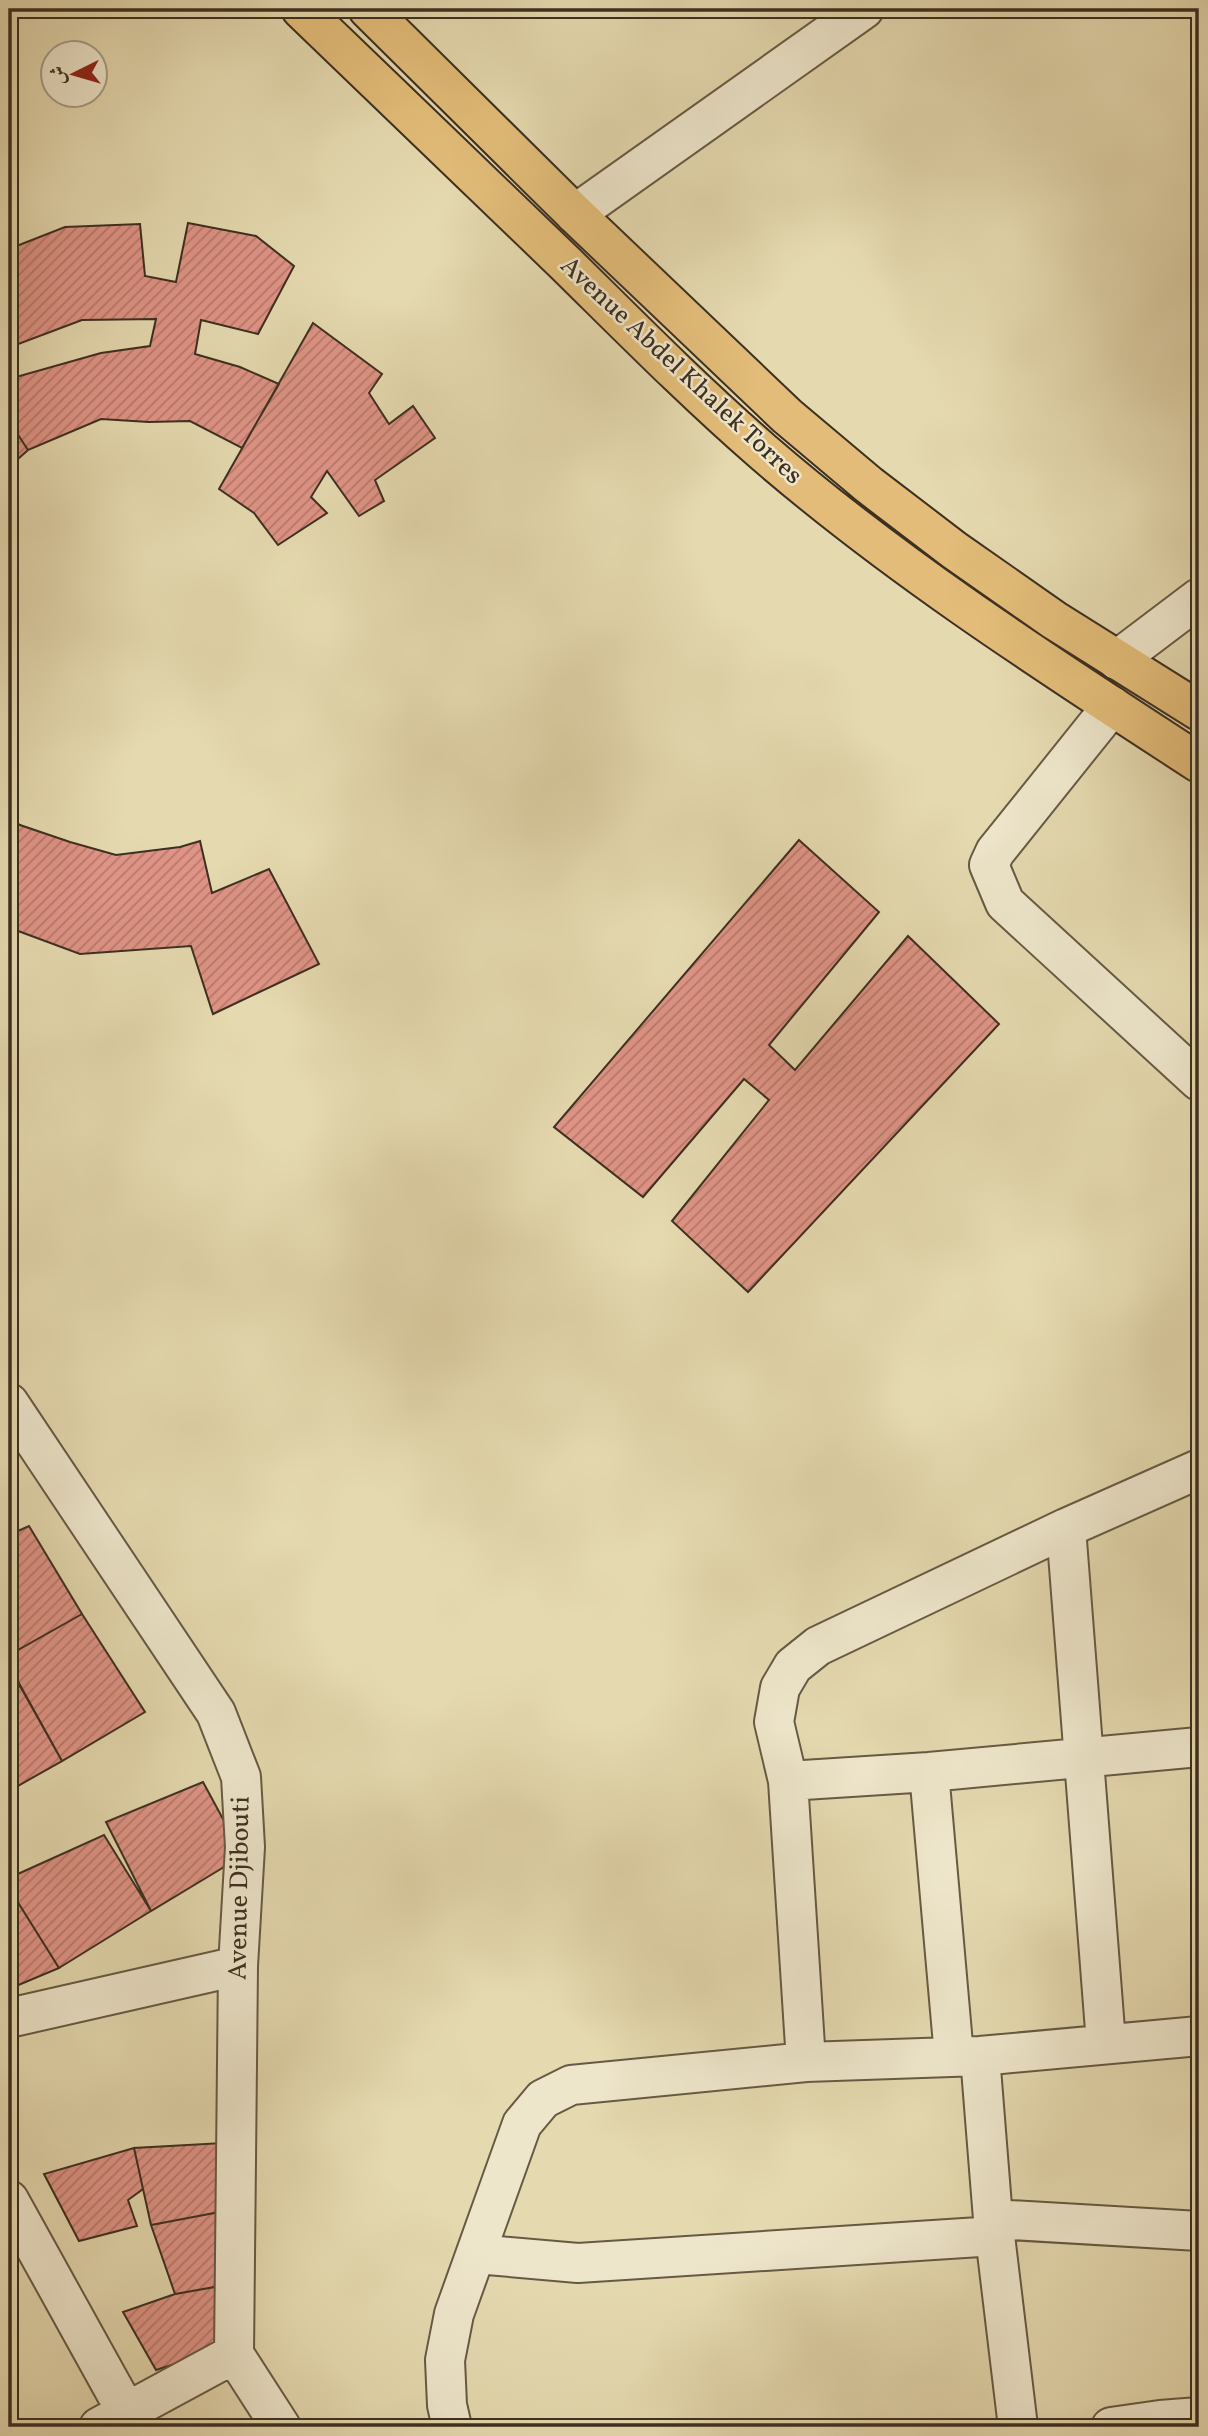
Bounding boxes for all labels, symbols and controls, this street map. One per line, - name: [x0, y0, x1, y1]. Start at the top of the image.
- north arrow: [38, 38, 108, 108]
- text: ش: [45, 65, 73, 86]
- street label: Avenue Abdel Khalek Torres: [552, 249, 810, 493]
- street label: Avenue Djibouti: [220, 1796, 260, 1980]

